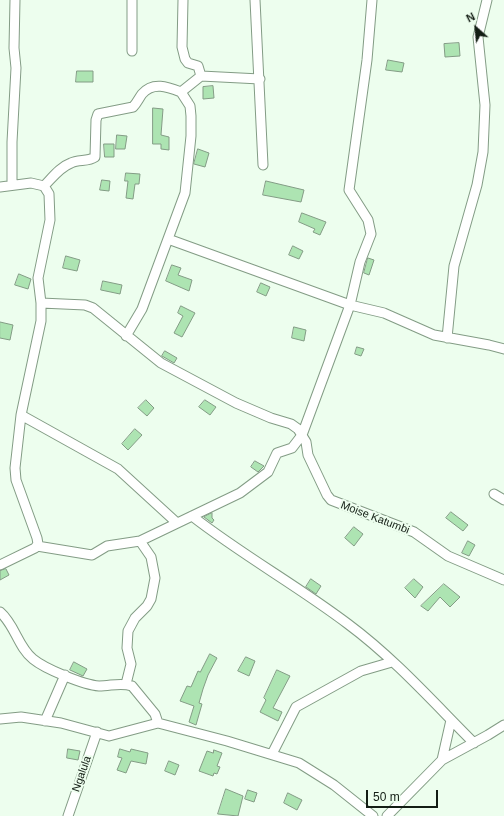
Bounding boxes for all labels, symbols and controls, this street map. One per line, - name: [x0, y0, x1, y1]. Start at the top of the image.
- north arrow: [456, 8, 496, 48]
- text: N: [464, 10, 477, 24]
- street label: Moise Katumbi: [339, 499, 411, 537]
- street label: Ngalula: [70, 754, 94, 794]
- scale bar: [368, 782, 440, 808]
- text: 50 m: [373, 790, 400, 804]

